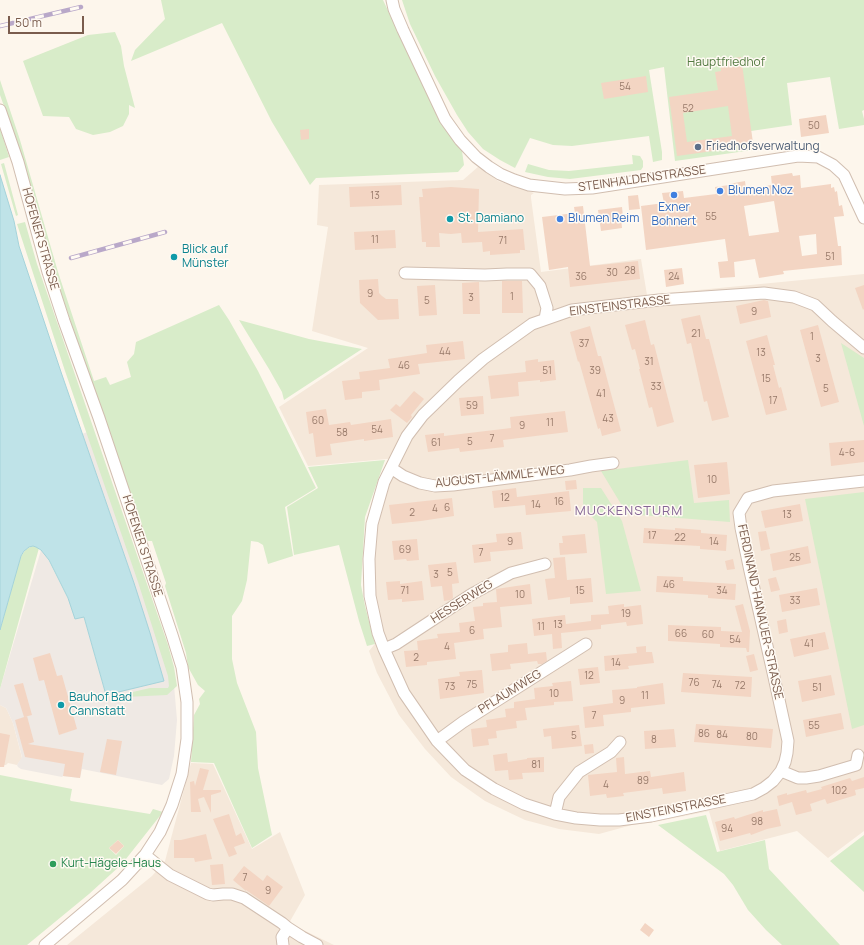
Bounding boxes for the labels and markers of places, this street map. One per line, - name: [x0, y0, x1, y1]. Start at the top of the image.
- place label: Friedhofsverwaltung: [706, 140, 820, 154]
- marker: Friedhofsverwaltung: [693, 142, 703, 152]
- place label: Blumen Noz: [728, 184, 793, 198]
- marker: Blumen Noz: [715, 186, 725, 196]
- marker: Exner Bohnert: [669, 190, 679, 200]
- place label: Exner Bohnert: [652, 201, 696, 229]
- place label: St. Damiano: [458, 212, 524, 226]
- place label: Blumen Reim: [568, 212, 639, 226]
- marker: St. Damiano: [445, 214, 455, 224]
- marker: Blumen Reim: [555, 214, 565, 224]
- place label: Blick auf Münster: [182, 243, 229, 271]
- marker: Blick auf Münster: [169, 252, 179, 262]
- place label: Bauhof Bad Cannstatt: [69, 691, 132, 719]
- marker: Bauhof Bad Cannstatt: [56, 700, 66, 710]
- place label: Kurt-Hägele-Haus: [61, 857, 161, 871]
- marker: Kurt-Hägele-Haus: [48, 859, 58, 869]

